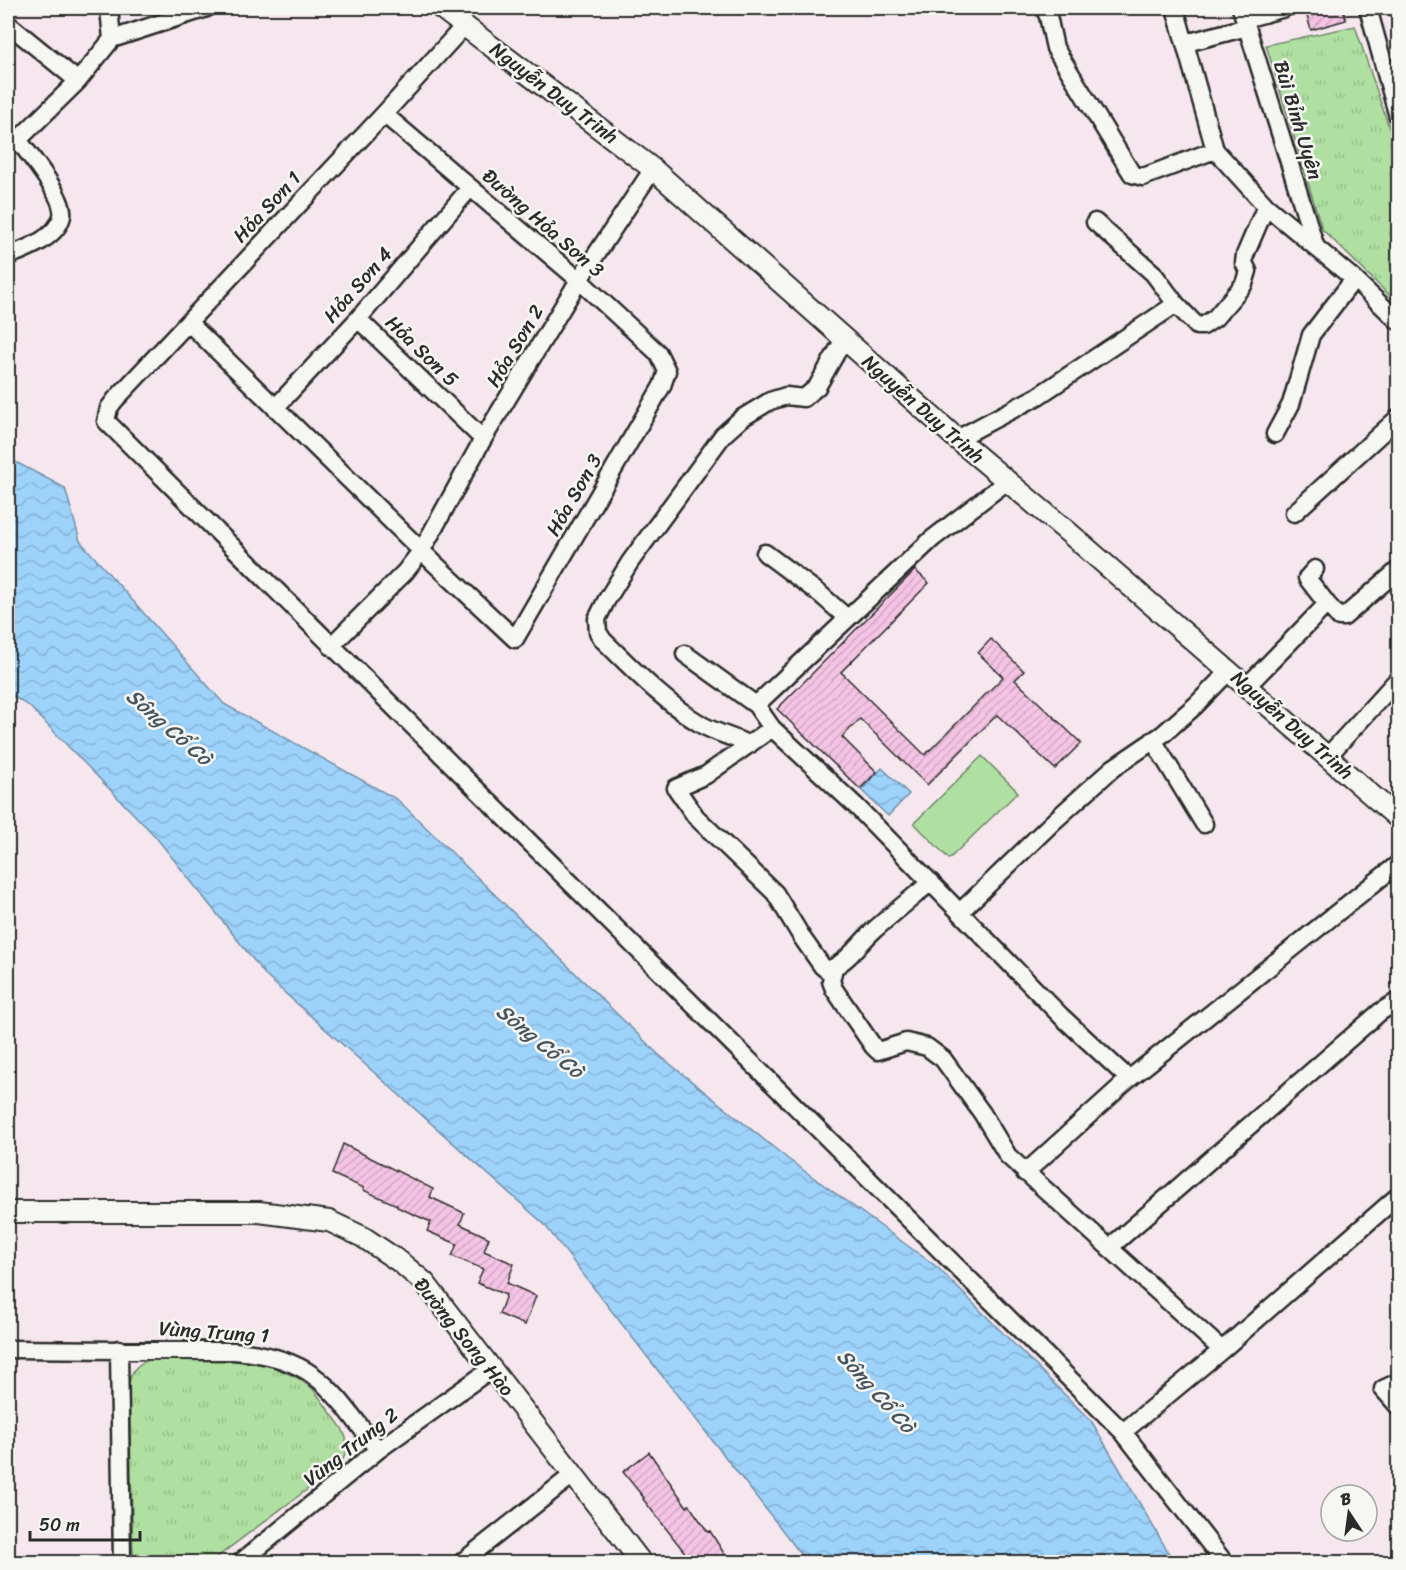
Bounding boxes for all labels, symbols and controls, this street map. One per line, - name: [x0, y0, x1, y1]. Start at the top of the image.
- street label: Nguyễn Duy Trinh: [482, 33, 626, 153]
- street label: Bùi Bỉnh Uyên: [1263, 56, 1333, 184]
- street label: Đường Hỏa Sơn 3: [474, 160, 612, 286]
- street label: Hỏa Sơn 1: [224, 163, 310, 251]
- street label: Hỏa Sơn 4: [314, 239, 402, 331]
- street label: Hỏa Sơn 2: [476, 297, 554, 394]
- street label: Hỏa Sơn 5: [377, 306, 467, 396]
- street label: Nguyễn Duy Trinh: [853, 345, 993, 473]
- street label: Hỏa Sơn 3: [536, 447, 612, 543]
- street label: Nguyễn Duy Trinh: [1222, 661, 1362, 789]
- water label: Sông Cổ Cò: [117, 678, 223, 777]
- water label: Sông Cổ Cò: [488, 993, 594, 1090]
- street label: Đường Song Hào: [405, 1269, 523, 1405]
- street label: Vùng Trung 1: [158, 1311, 270, 1353]
- water label: Sông Cổ Cò: [827, 1340, 927, 1444]
- street label: Vùng Trung 2: [296, 1398, 407, 1496]
- north arrow: [1319, 1483, 1379, 1543]
- text: B: [1338, 1483, 1355, 1514]
- scale bar: [30, 1504, 140, 1542]
- text: 50 m: [39, 1509, 80, 1541]

